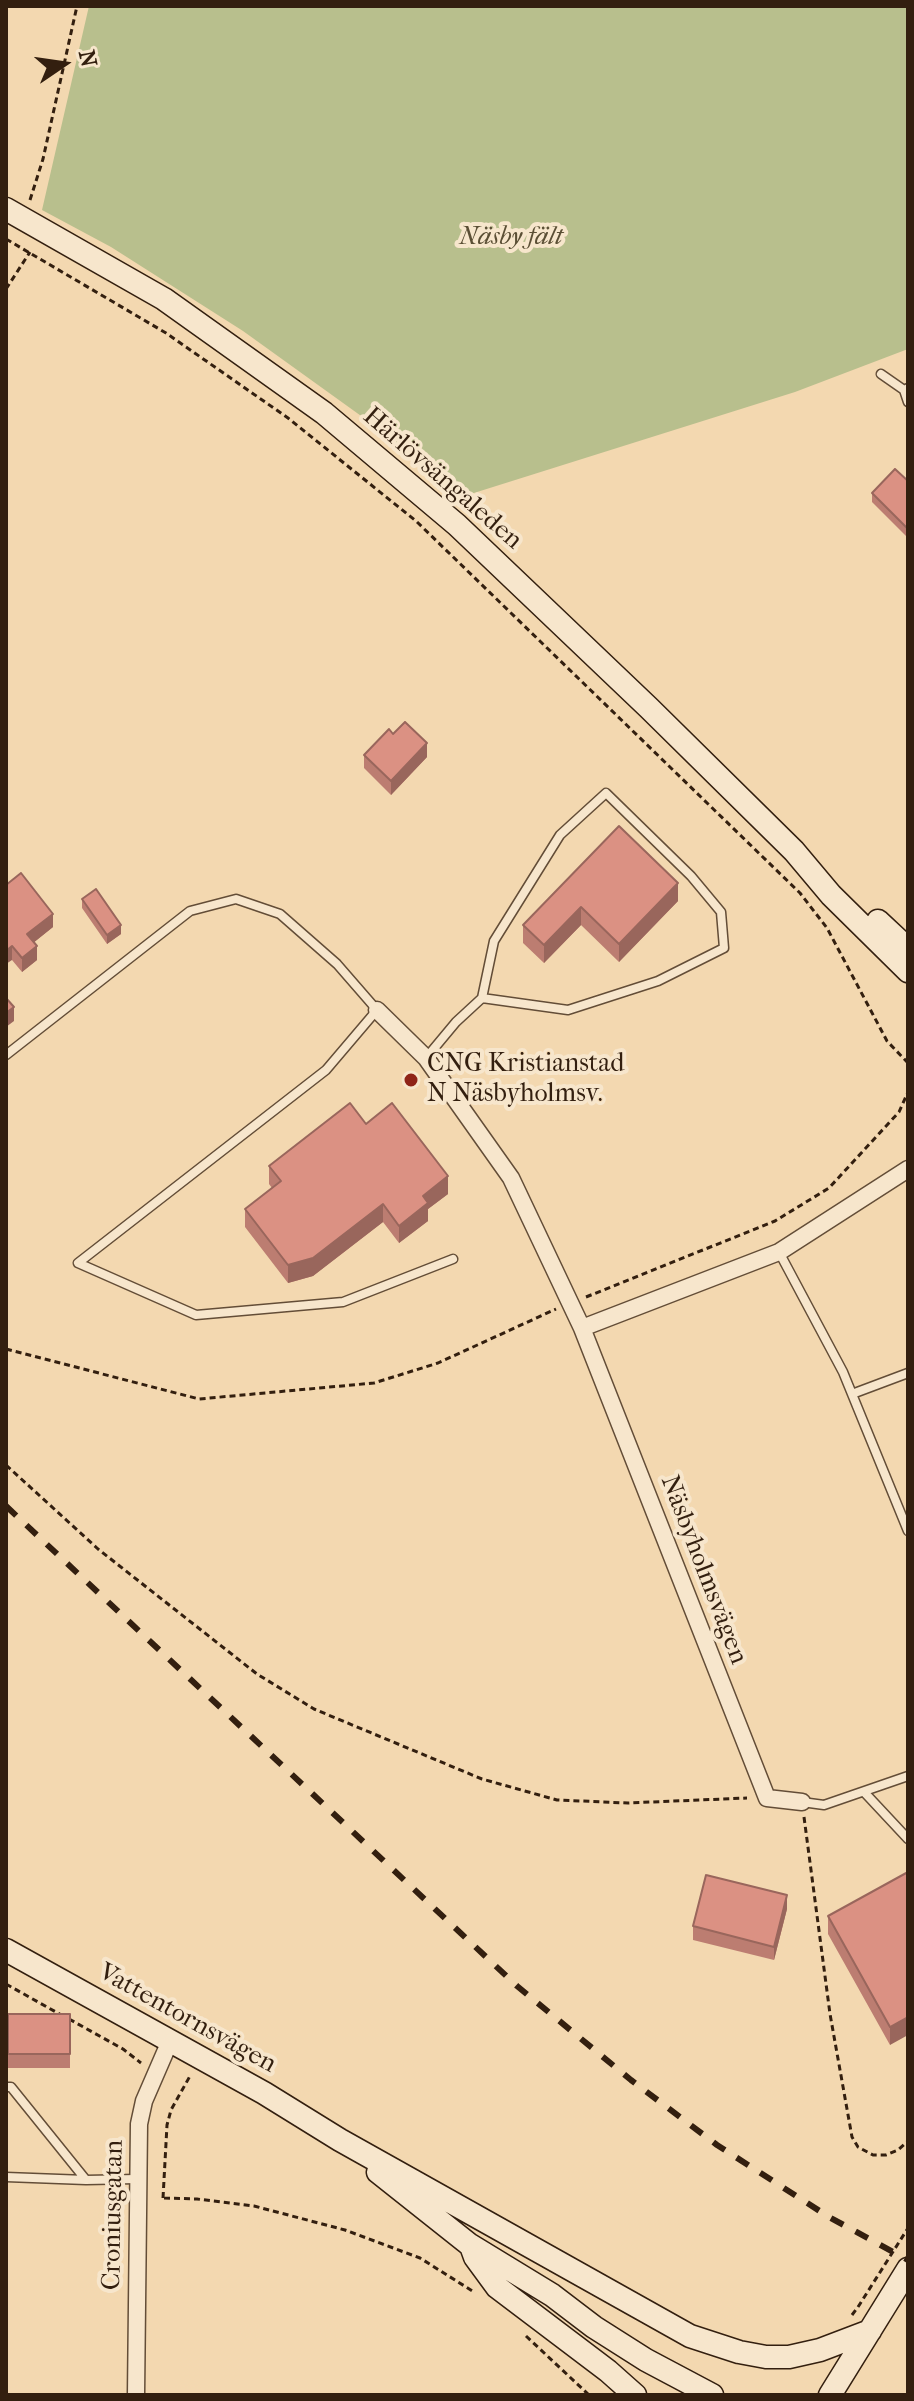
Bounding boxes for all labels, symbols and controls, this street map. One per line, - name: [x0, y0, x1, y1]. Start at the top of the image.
- north arrow: [24, 24, 104, 104]
- text: N: [73, 48, 102, 70]
- park label: Näsby fält: [459, 222, 563, 254]
- street label: Härlövsängaleden: [356, 401, 528, 557]
- place label: CNG Kristianstad N Näsbyholmsv.: [427, 1049, 624, 1110]
- marker: CNG Kristianstad N Näsbyholmsv.: [402, 1071, 420, 1089]
- street label: Näsbyholmsvägen: [653, 1471, 753, 1669]
- street label: Vattentornsvägen: [93, 1957, 281, 2081]
- street label: Croniusgatan: [97, 2139, 131, 2291]

